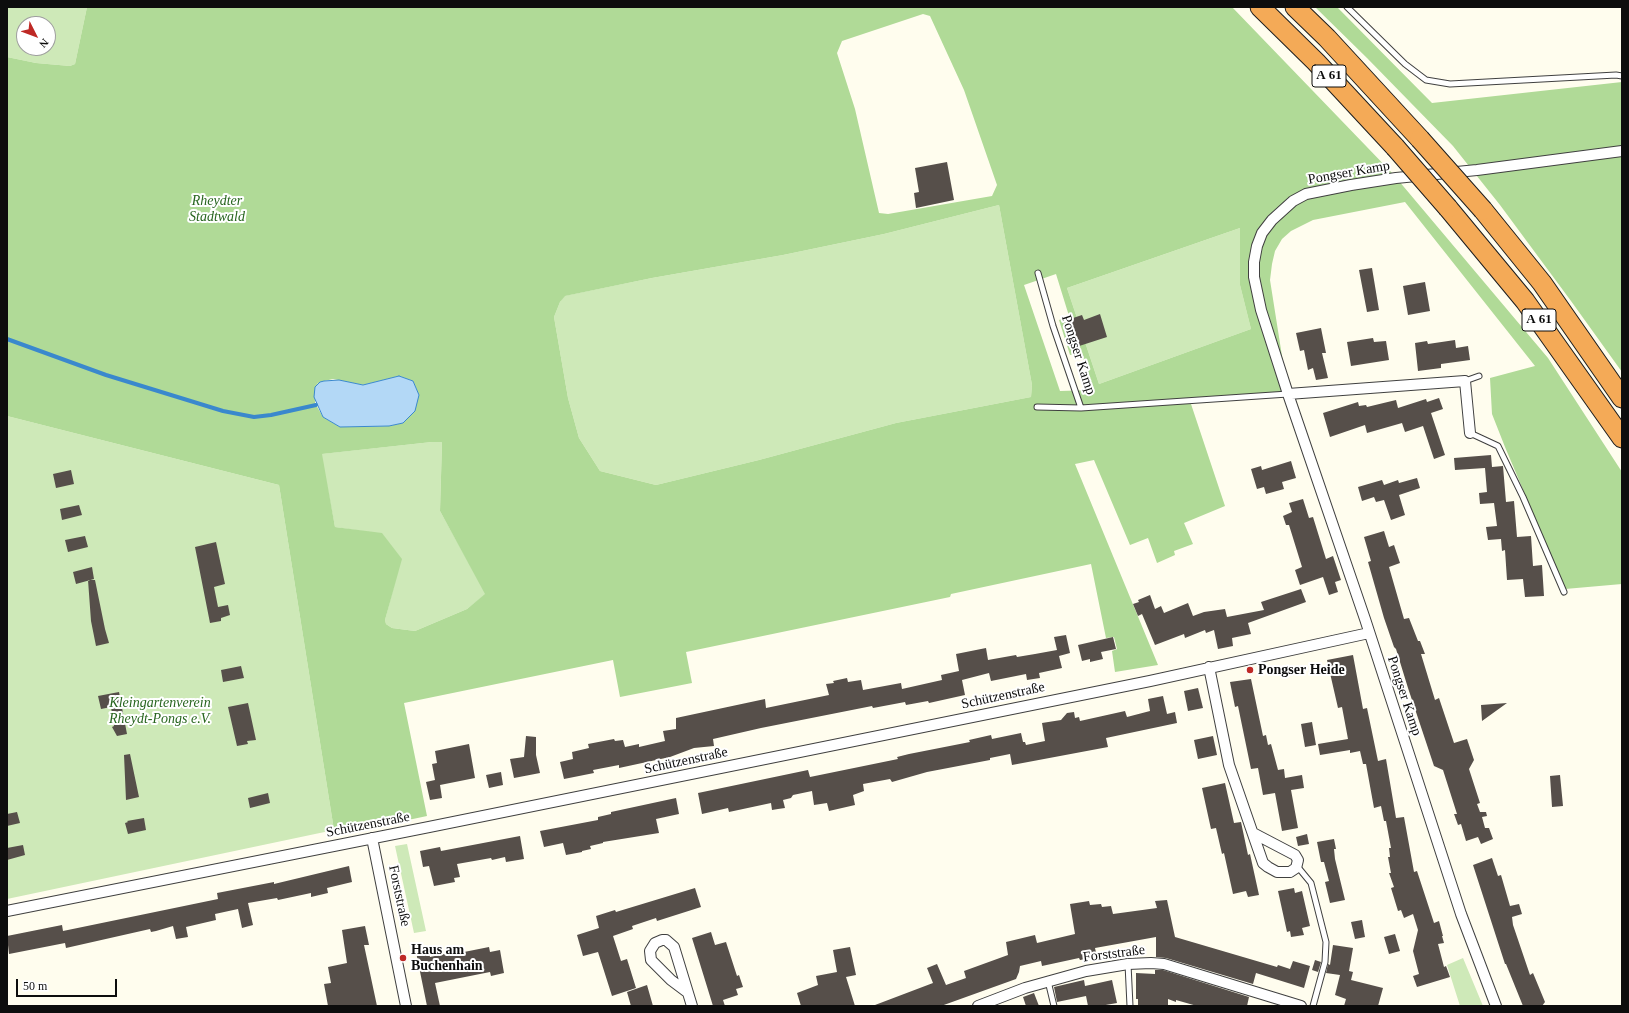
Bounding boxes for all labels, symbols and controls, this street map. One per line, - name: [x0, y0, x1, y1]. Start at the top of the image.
- north arrow: [16, 16, 56, 56]
- text: N: [37, 36, 51, 50]
- road number: A 61: [1312, 65, 1346, 87]
- street label: Pongser Kamp: [1307, 158, 1391, 188]
- park label: Rheydter Stadtwald: [189, 193, 245, 226]
- road number: A 61: [1522, 309, 1556, 331]
- street label: Pongser Kamp: [1057, 313, 1099, 397]
- street label: Pongser Kamp: [1383, 654, 1425, 738]
- place label: Pongser Heide: [1258, 662, 1345, 678]
- marker: Pongser Heide: [1245, 665, 1255, 675]
- street label: Schützenstraße: [960, 679, 1046, 713]
- park label: Kleingartenverein Rheydt-Pongs e.V.: [109, 695, 211, 728]
- street label: Schützenstraße: [643, 744, 729, 778]
- street label: Schützenstraße: [325, 809, 411, 841]
- street label: Forststraße: [384, 864, 414, 928]
- place label: Haus am Buchenhain: [411, 942, 483, 974]
- street label: Forststraße: [1082, 942, 1146, 966]
- marker: Haus am Buchenhain: [398, 953, 408, 963]
- scale bar: [18, 971, 119, 997]
- text: 50 m: [23, 979, 47, 993]

